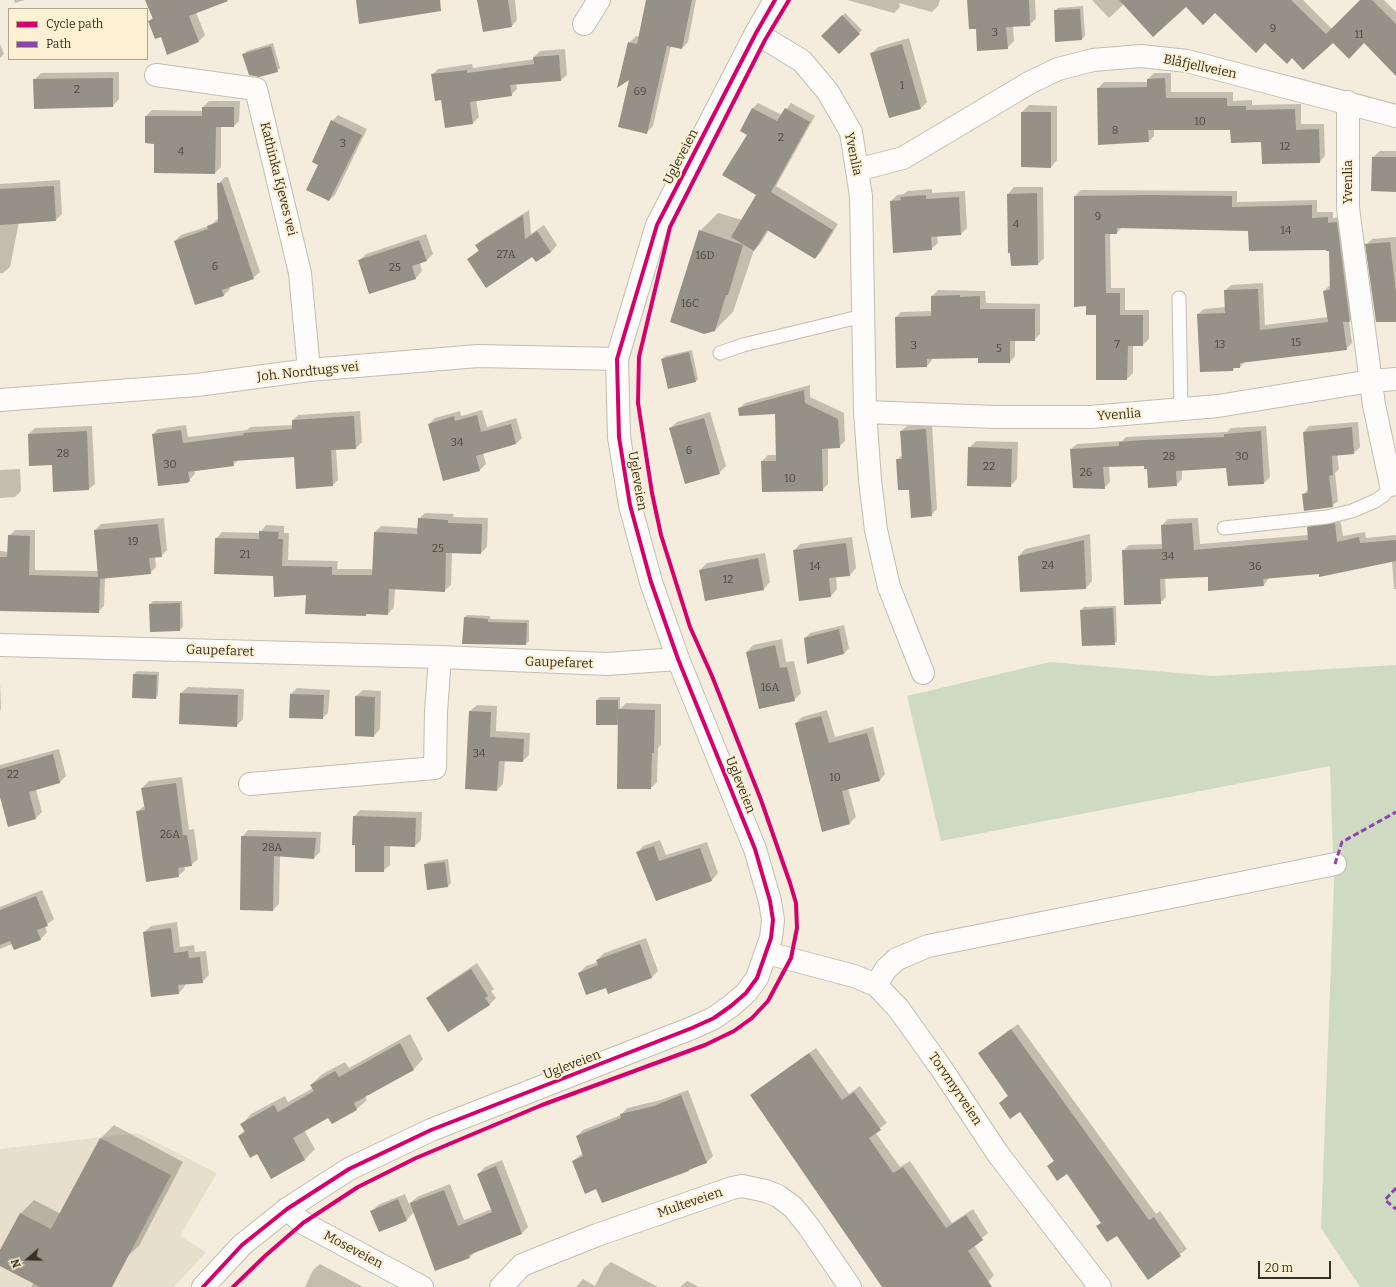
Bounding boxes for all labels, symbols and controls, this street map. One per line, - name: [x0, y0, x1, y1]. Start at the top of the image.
- legend: [8, 8, 148, 60]
- text: Cycle path: [46, 17, 103, 31]
- house number: 9: [1270, 22, 1276, 36]
- house number: 3: [992, 26, 998, 40]
- house number: 11: [1355, 28, 1363, 42]
- text: Path: [46, 37, 71, 51]
- street label: Blåfjellveien: [1162, 52, 1238, 82]
- house number: 1: [900, 79, 904, 93]
- house number: 2: [74, 83, 80, 97]
- house number: 69: [634, 85, 646, 99]
- house number: 10: [1194, 115, 1206, 129]
- street label: Kathinka Kjeves vei: [256, 121, 300, 237]
- house number: 8: [1112, 124, 1118, 138]
- street label: Ugleveien: [660, 127, 702, 187]
- house number: 2: [778, 131, 784, 145]
- street label: Yvenlia: [841, 131, 865, 177]
- house number: 3: [340, 137, 346, 151]
- house number: 12: [1280, 140, 1290, 154]
- house number: 4: [178, 145, 184, 159]
- street label: Yvenlia: [1340, 160, 1356, 204]
- house number: 9: [1095, 210, 1101, 224]
- house number: 4: [1013, 218, 1019, 232]
- house number: 14: [1281, 224, 1291, 238]
- house number: 27A: [496, 248, 516, 262]
- house number: 16D: [696, 249, 714, 263]
- house number: 6: [212, 260, 218, 274]
- house number: 25: [389, 261, 401, 275]
- house number: 16C: [681, 297, 699, 311]
- house number: 15: [1291, 336, 1301, 350]
- house number: 7: [1114, 338, 1120, 352]
- house number: 13: [1215, 338, 1225, 352]
- house number: 3: [911, 339, 917, 353]
- house number: 5: [996, 342, 1002, 356]
- street label: Joh. Nordtugs vei: [256, 359, 360, 385]
- street label: Yvenlia: [1096, 406, 1142, 424]
- house number: 34: [451, 436, 463, 450]
- house number: 6: [686, 444, 692, 458]
- house number: 28: [57, 447, 69, 461]
- street label: Ugleveien: [624, 450, 650, 512]
- house number: 28: [1163, 450, 1175, 464]
- house number: 30: [1235, 450, 1249, 464]
- house number: 30: [163, 458, 177, 472]
- house number: 22: [983, 460, 995, 474]
- house number: 26: [1080, 466, 1092, 480]
- house number: 10: [784, 472, 796, 486]
- house number: 19: [128, 535, 138, 549]
- house number: 25: [432, 542, 444, 556]
- house number: 21: [240, 548, 250, 562]
- house number: 34: [1162, 550, 1174, 564]
- house number: 24: [1042, 559, 1054, 573]
- house number: 14: [810, 560, 820, 574]
- house number: 36: [1249, 560, 1261, 574]
- house number: 12: [723, 573, 733, 587]
- street label: Gaupefaret: [186, 642, 254, 660]
- street label: Gaupefaret: [525, 654, 593, 672]
- house number: 16A: [761, 681, 779, 695]
- house number: 34: [473, 747, 485, 761]
- street label: Ugleveien: [722, 754, 758, 816]
- house number: 22: [7, 768, 19, 782]
- house number: 10: [829, 771, 841, 785]
- house number: 26A: [160, 828, 180, 842]
- house number: 28A: [262, 841, 282, 855]
- street label: Ugleveien: [541, 1047, 603, 1083]
- street label: Torvmyrveien: [925, 1050, 985, 1128]
- street label: Multeveien: [655, 1185, 725, 1221]
- street label: Moseveien: [321, 1228, 385, 1272]
- north arrow: [8, 1239, 48, 1279]
- scale bar: [1260, 1253, 1333, 1279]
- text: N: [9, 1257, 24, 1269]
- text: 20 m: [1265, 1261, 1293, 1275]

